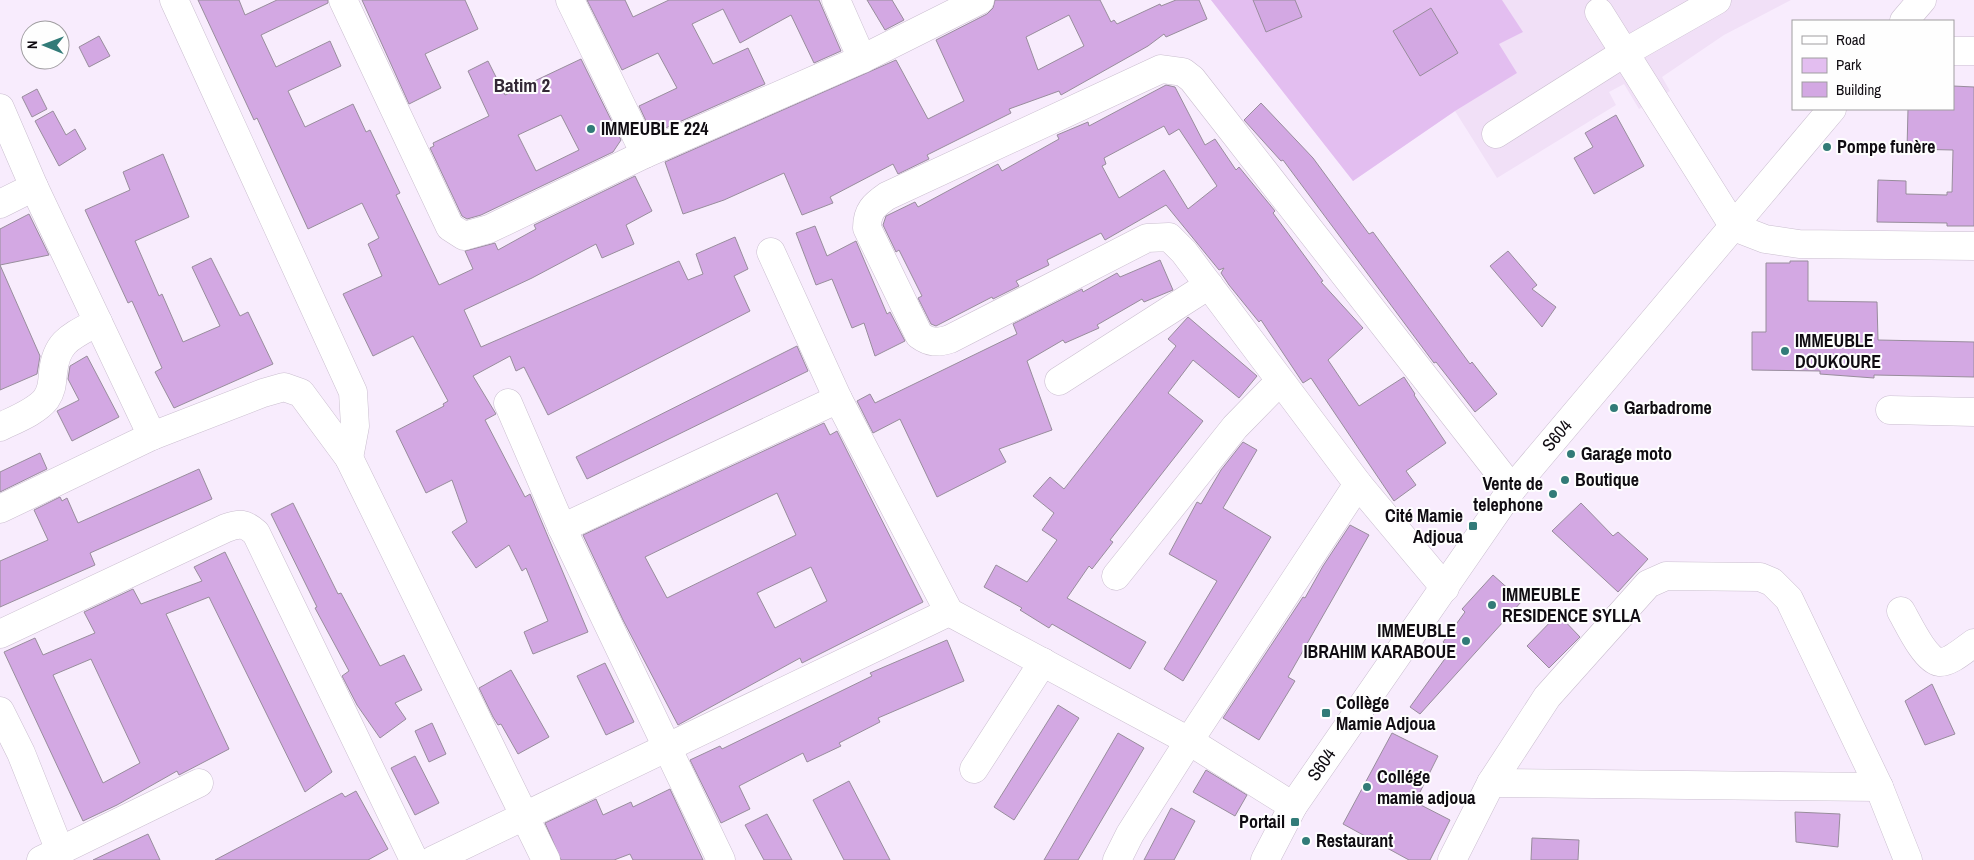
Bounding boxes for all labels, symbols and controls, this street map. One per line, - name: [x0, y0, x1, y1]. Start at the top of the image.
- north arrow: [20, 20, 70, 70]
- legend: [1792, 20, 1954, 110]
- text: Road: [1836, 29, 1865, 50]
- text: N: [23, 40, 41, 49]
- text: Park: [1836, 54, 1862, 75]
- district label: Batim 2: [494, 72, 550, 98]
- text: Building: [1836, 79, 1881, 100]
- place label: IMMEUBLE 224: [601, 116, 709, 141]
- marker: IMMEUBLE 224: [585, 123, 597, 135]
- place label: Pompe funère: [1837, 134, 1935, 159]
- marker: Pompe funère: [1821, 141, 1833, 153]
- place label: IMMEUBLE DOUKOURE: [1795, 328, 1881, 374]
- marker: IMMEUBLE DOUKOURE: [1779, 345, 1791, 357]
- place label: Garbadrome: [1624, 395, 1712, 420]
- marker: Garbadrome: [1608, 402, 1620, 414]
- street label: S604: [1536, 414, 1577, 456]
- place label: Garage moto: [1581, 441, 1672, 466]
- marker: Garage moto: [1565, 448, 1577, 460]
- place label: Boutique: [1575, 467, 1639, 492]
- place label: Vente de telephone: [1473, 471, 1543, 517]
- marker: Boutique: [1559, 474, 1571, 486]
- marker: Vente de telephone: [1547, 488, 1559, 500]
- place label: Cité Mamie Adjoua: [1385, 503, 1464, 549]
- marker: Cité Mamie Adjoua: [1467, 520, 1479, 532]
- place label: IMMEUBLE RESIDENCE SYLLA: [1502, 582, 1641, 628]
- marker: IMMEUBLE RESIDENCE SYLLA: [1486, 599, 1498, 611]
- place label: IMMEUBLE IBRAHIM KARABOUE: [1304, 618, 1456, 664]
- marker: IMMEUBLE IBRAHIM KARABOUE: [1460, 635, 1472, 647]
- place label: Collège Mamie Adjoua: [1336, 690, 1436, 736]
- marker: Collège Mamie Adjoua: [1320, 707, 1332, 719]
- street label: S604: [1301, 743, 1341, 786]
- place label: Collége mamie adjoua: [1377, 764, 1476, 810]
- marker: Collége mamie adjoua: [1361, 781, 1373, 793]
- place label: Portail: [1239, 809, 1285, 834]
- marker: Portail: [1289, 816, 1301, 828]
- place label: Restaurant: [1316, 828, 1393, 853]
- marker: Restaurant: [1300, 835, 1312, 847]

